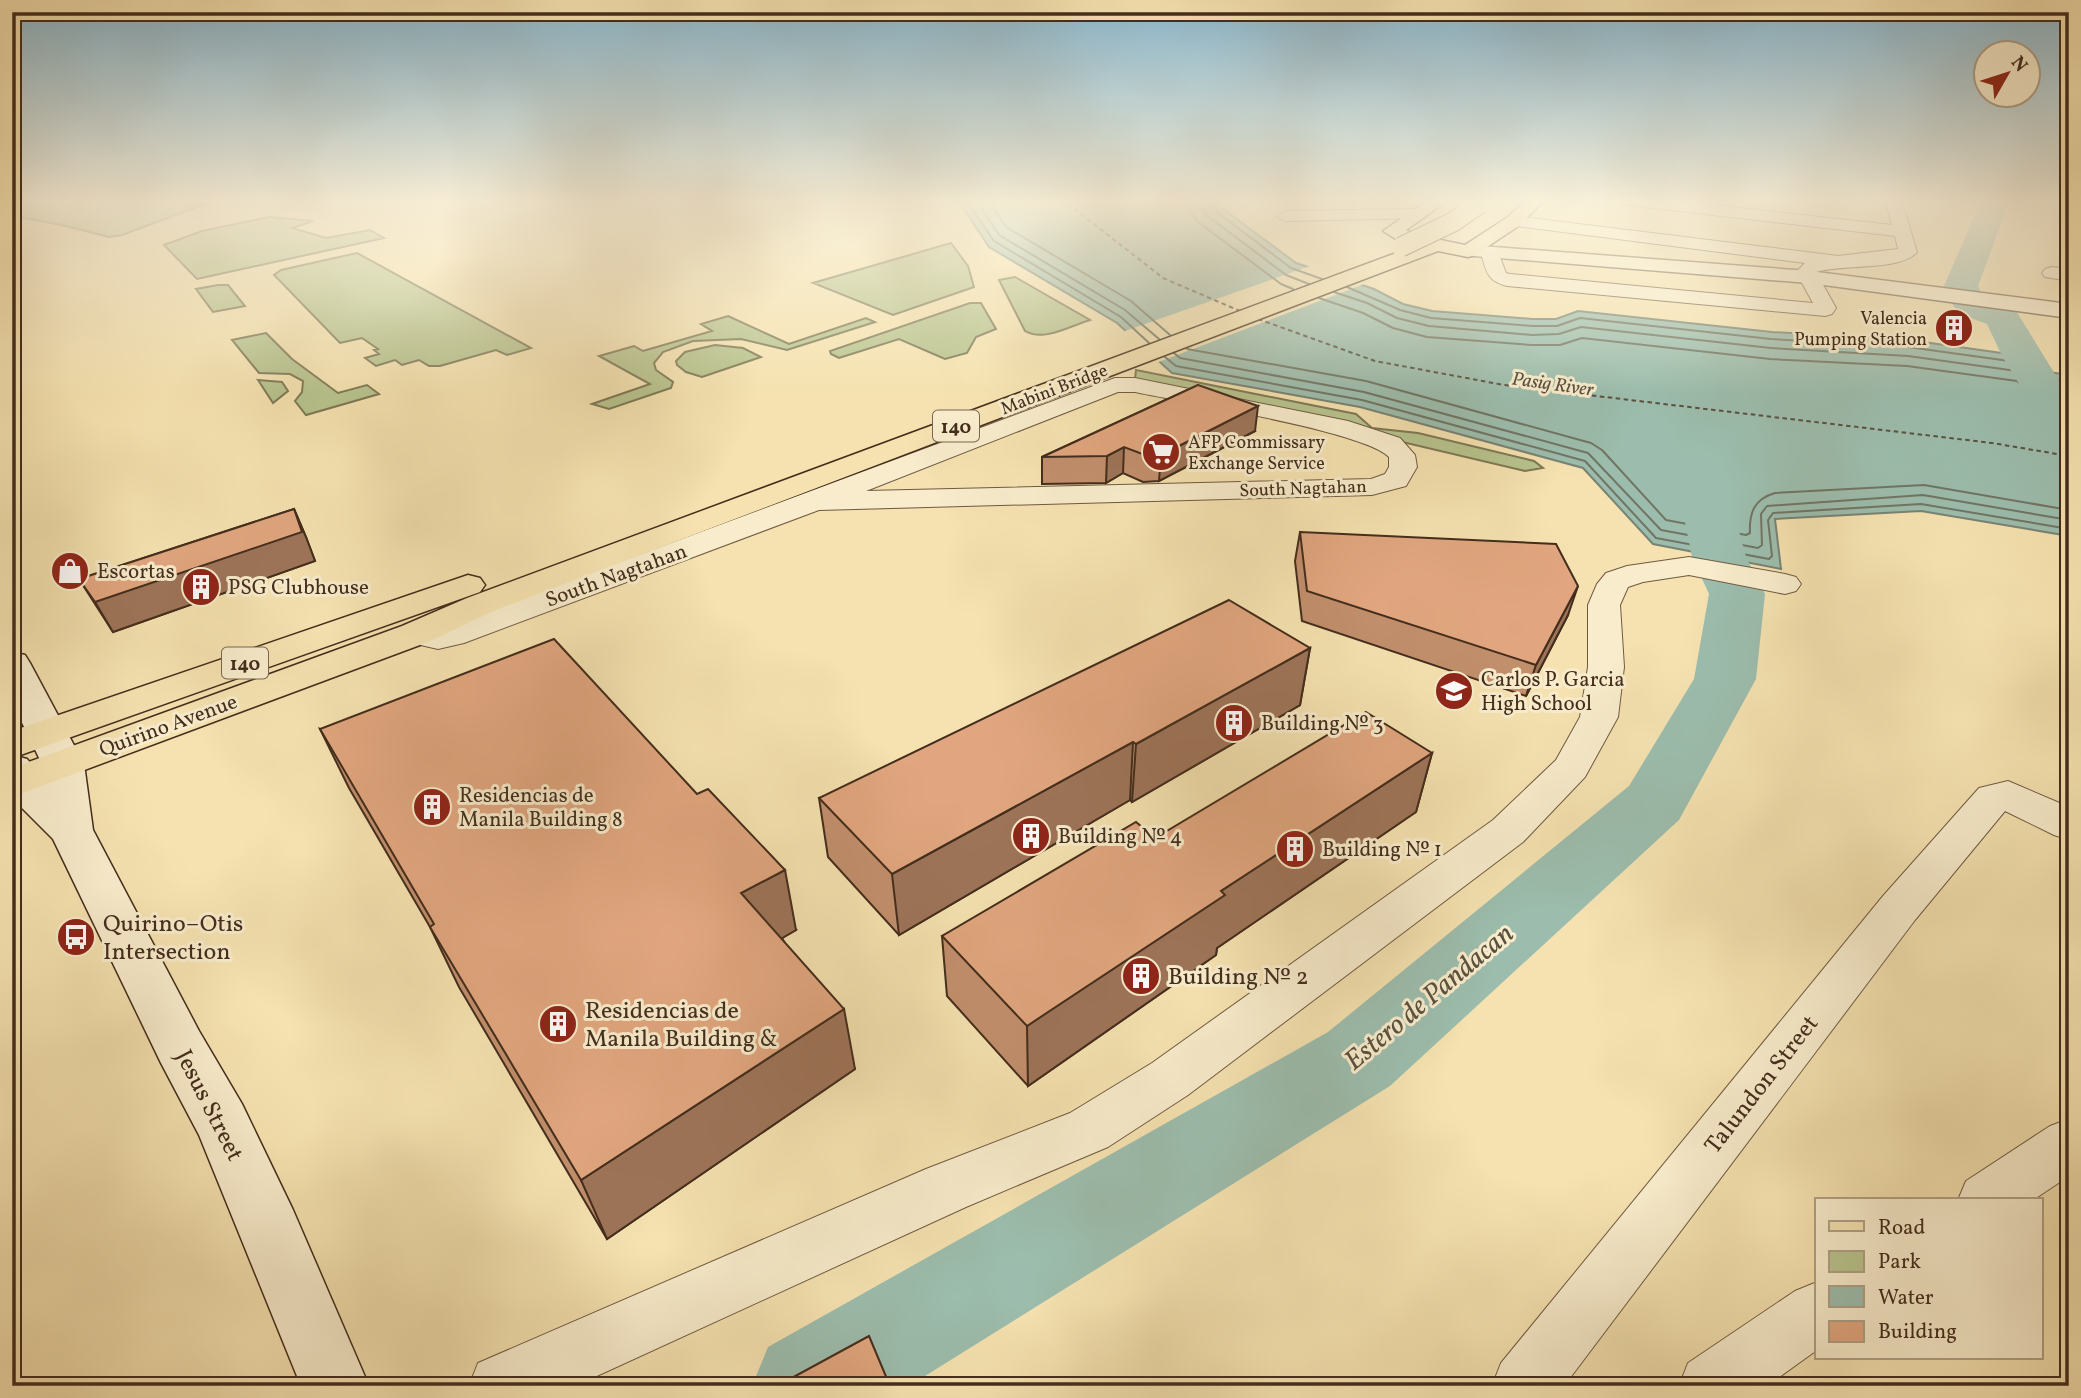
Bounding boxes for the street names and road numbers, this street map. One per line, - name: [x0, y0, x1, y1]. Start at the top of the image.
- street label: Mabini Bridge: [997, 359, 1112, 422]
- road number: 140: [933, 410, 979, 442]
- street label: South Nagtahan: [1239, 475, 1367, 504]
- street label: South Nagtahan: [542, 537, 691, 615]
- road number: 140: [222, 648, 268, 678]
- street label: Quirino Avenue: [95, 688, 242, 765]
- street label: Talundon Street: [1697, 1009, 1828, 1162]
- street label: Jesus Street: [166, 1044, 251, 1168]

